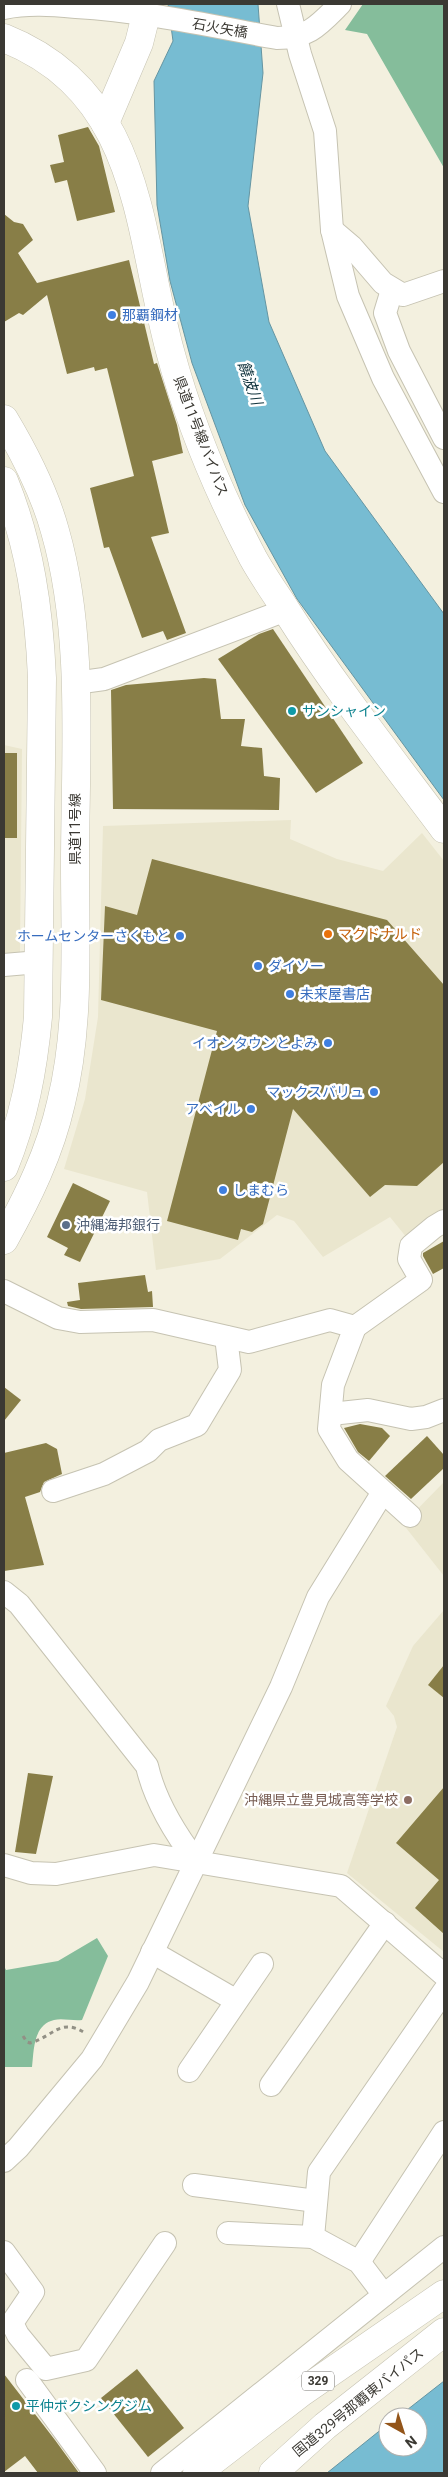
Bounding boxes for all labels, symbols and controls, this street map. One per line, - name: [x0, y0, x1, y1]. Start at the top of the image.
- street label: 石火矢橋: [191, 15, 249, 41]
- place label: 那覇鋼材: [122, 307, 178, 323]
- marker: 那覇鋼材: [106, 309, 118, 321]
- water label: 饒波川: [234, 359, 266, 409]
- street label: 県道11号線バイパス: [171, 374, 231, 498]
- place label: サンシャイン: [302, 703, 386, 719]
- marker: サンシャイン: [286, 705, 298, 717]
- street label: 県道11号線: [67, 793, 83, 865]
- place label: マクドナルド: [338, 926, 422, 942]
- place label: ホームセンターさくもと: [17, 928, 170, 944]
- marker: マクドナルド: [322, 928, 334, 940]
- marker: ホームセンターさくもと: [174, 930, 186, 942]
- place label: ダイソー: [268, 958, 324, 974]
- marker: ダイソー: [252, 960, 264, 972]
- place label: 未来屋書店: [300, 986, 370, 1002]
- marker: 未来屋書店: [284, 988, 296, 1000]
- place label: イオンタウンとよみ: [192, 1035, 318, 1051]
- marker: イオンタウンとよみ: [322, 1037, 334, 1049]
- place label: マックスバリュ: [266, 1084, 364, 1100]
- marker: マックスバリュ: [368, 1086, 380, 1098]
- place label: アベイル: [185, 1101, 241, 1117]
- marker: アベイル: [245, 1103, 257, 1115]
- place label: しまむら: [233, 1182, 289, 1198]
- marker: しまむら: [217, 1184, 229, 1196]
- place label: 沖縄海邦銀行: [76, 1217, 160, 1233]
- marker: 沖縄海邦銀行: [60, 1219, 72, 1231]
- place label: 沖縄県立豊見城高等学校: [244, 1792, 398, 1808]
- marker: 沖縄県立豊見城高等学校: [402, 1794, 414, 1806]
- street label: 国道329号那覇東バイパス: [290, 2344, 426, 2460]
- road number: 329: [302, 2372, 334, 2390]
- place label: 平仲ボクシングジム: [26, 2398, 152, 2414]
- marker: 平仲ボクシングジム: [10, 2400, 22, 2412]
- north arrow: [378, 2407, 428, 2457]
- text: N: [402, 2433, 420, 2451]

